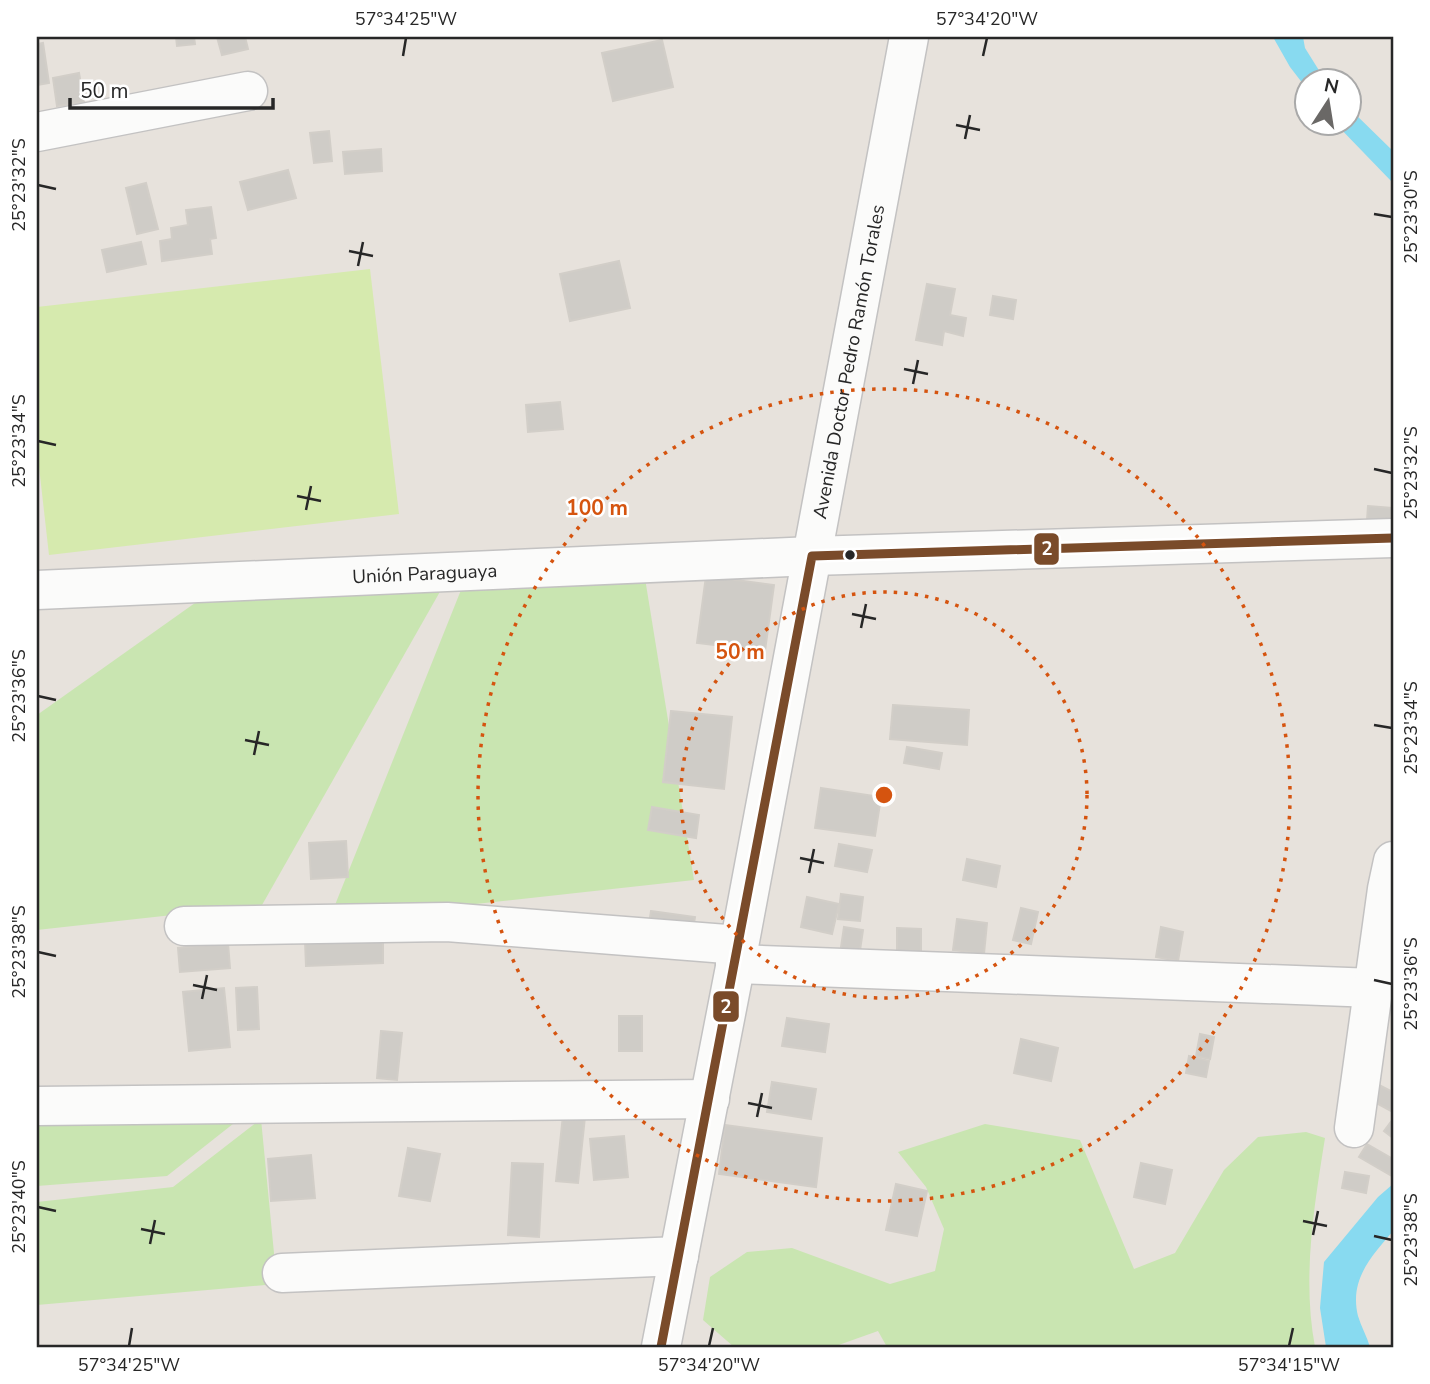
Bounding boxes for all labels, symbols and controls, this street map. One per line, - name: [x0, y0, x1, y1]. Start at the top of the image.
- text: 57°34'25"W: [355, 7, 457, 31]
- text: 57°34'20"W: [936, 7, 1038, 31]
- scale bar: [70, 66, 273, 110]
- north arrow: [1294, 66, 1364, 136]
- text: N: [1322, 72, 1341, 101]
- text: 50 m: [80, 77, 129, 105]
- text: 25°23'32"S: [7, 138, 31, 232]
- text: 25°23'30"S: [1399, 170, 1423, 264]
- street label: Avenida Doctor Pedro Ramón Torales: [807, 203, 891, 521]
- text: 25°23'34"S: [7, 394, 31, 488]
- text: 25°23'32"S: [1399, 426, 1423, 520]
- text: 100 m: [566, 494, 628, 522]
- line badge: 2: [1033, 532, 1060, 566]
- text: 2: [1041, 536, 1053, 562]
- unlabelled marker: [843, 548, 857, 562]
- street label: Unión Paraguaya: [352, 558, 498, 590]
- text: 50 m: [715, 638, 765, 666]
- text: 25°23'36"S: [7, 649, 31, 743]
- text: 25°23'34"S: [1399, 681, 1423, 775]
- centre of rings: [872, 783, 896, 807]
- text: 25°23'38"S: [7, 905, 31, 999]
- text: 25°23'36"S: [1399, 937, 1423, 1031]
- line badge: 2: [712, 990, 740, 1023]
- text: 2: [720, 994, 732, 1020]
- text: 25°23'40"S: [7, 1160, 31, 1254]
- text: 25°23'38"S: [1399, 1193, 1423, 1287]
- text: 57°34'25"W: [78, 1353, 180, 1377]
- text: 57°34'20"W: [658, 1353, 760, 1377]
- text: 57°34'15"W: [1238, 1353, 1340, 1377]

